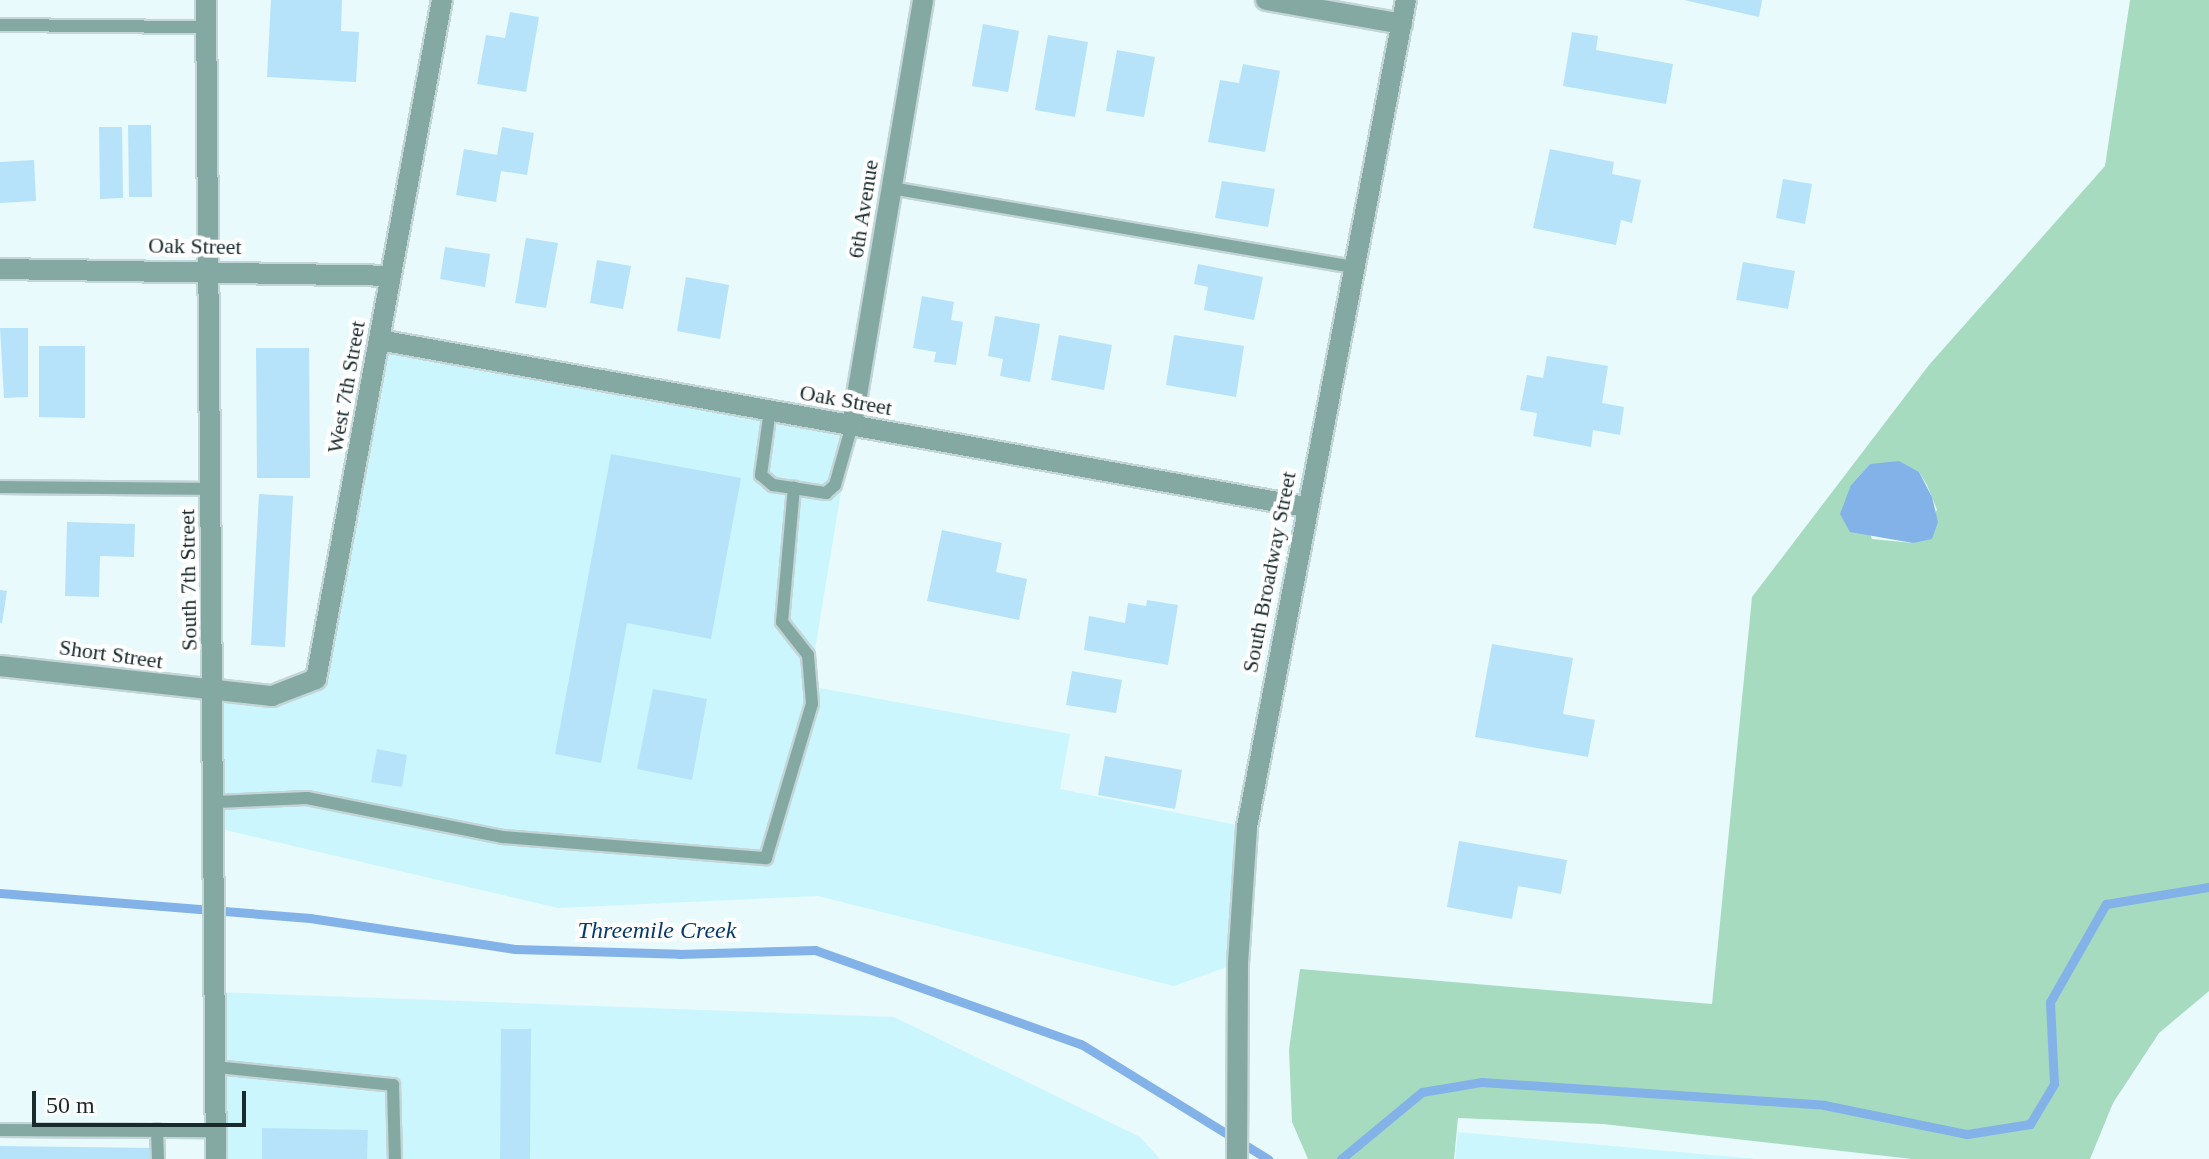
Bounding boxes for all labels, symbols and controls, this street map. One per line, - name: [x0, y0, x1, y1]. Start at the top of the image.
- street label: 6th Avenue: [842, 157, 884, 261]
- street label: Oak Street: [148, 232, 242, 260]
- street label: West 7th Street: [321, 319, 371, 455]
- street label: Oak Street: [798, 379, 894, 421]
- street label: South Broadway Street: [1237, 469, 1301, 675]
- street label: South 7th Street: [174, 509, 202, 651]
- street label: Short Street: [57, 634, 165, 674]
- water label: Threemile Creek: [578, 917, 736, 945]
- scale bar: [36, 1075, 250, 1125]
- text: 50 m: [46, 1092, 95, 1118]

